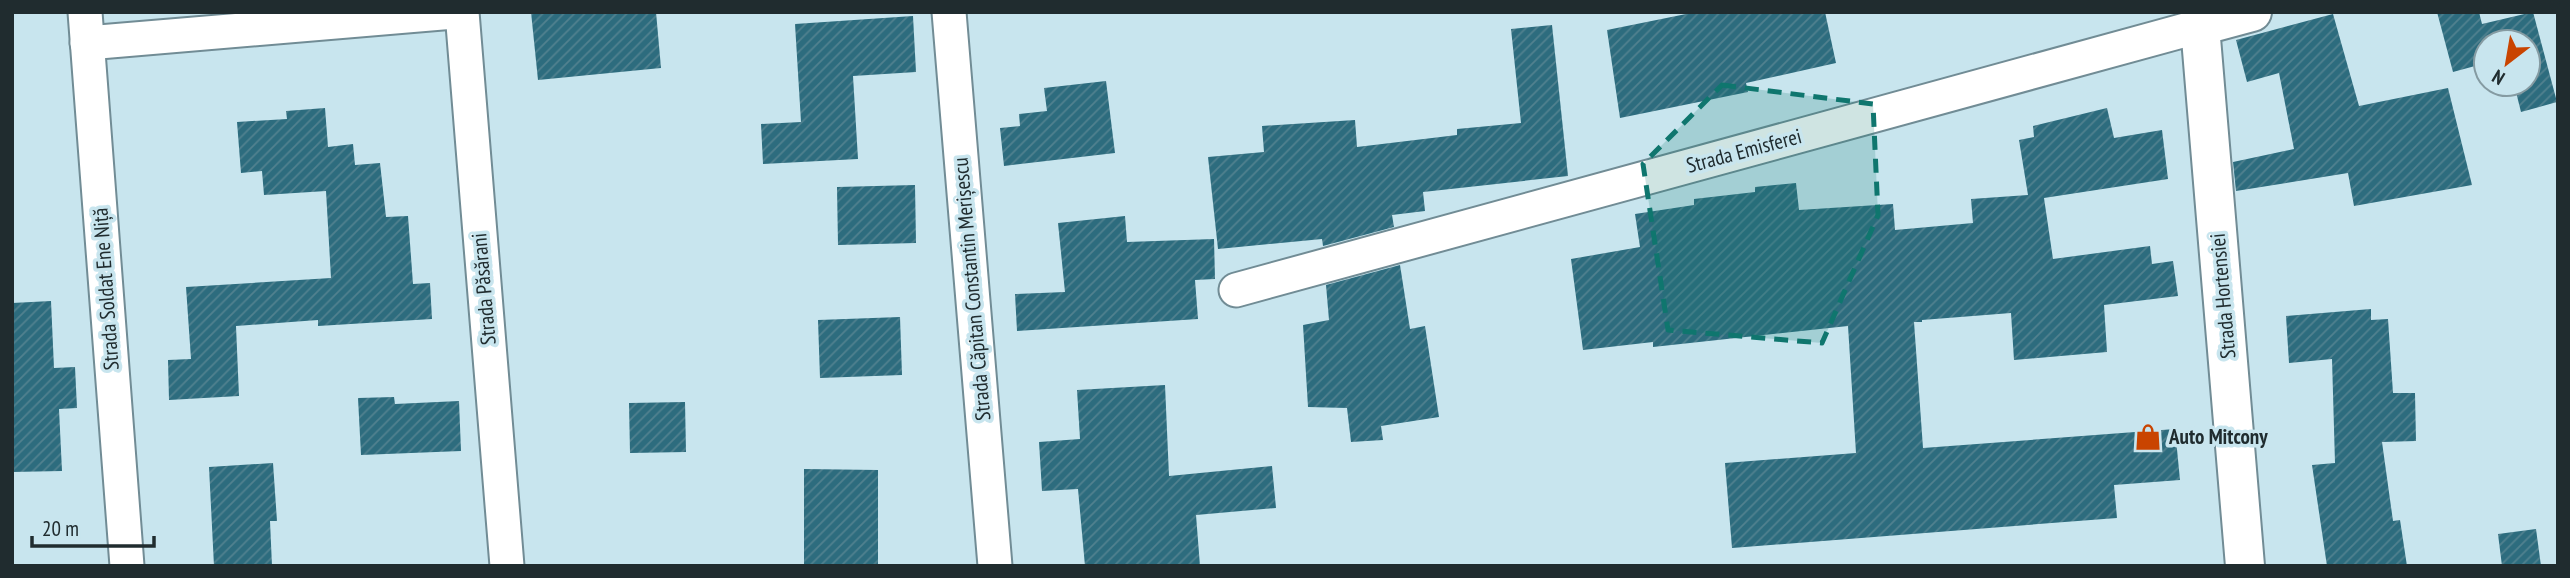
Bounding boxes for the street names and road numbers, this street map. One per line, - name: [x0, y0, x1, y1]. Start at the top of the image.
- street label: Strada Emisferei: [1683, 122, 1804, 179]
- street label: Strada Căpitan Constantin Merișescu: [947, 156, 996, 422]
- street label: Strada Soldat Ene Niță: [86, 207, 125, 371]
- street label: Strada Păsărani: [465, 232, 502, 346]
- street label: Strada Hortensiei: [2204, 232, 2241, 360]

